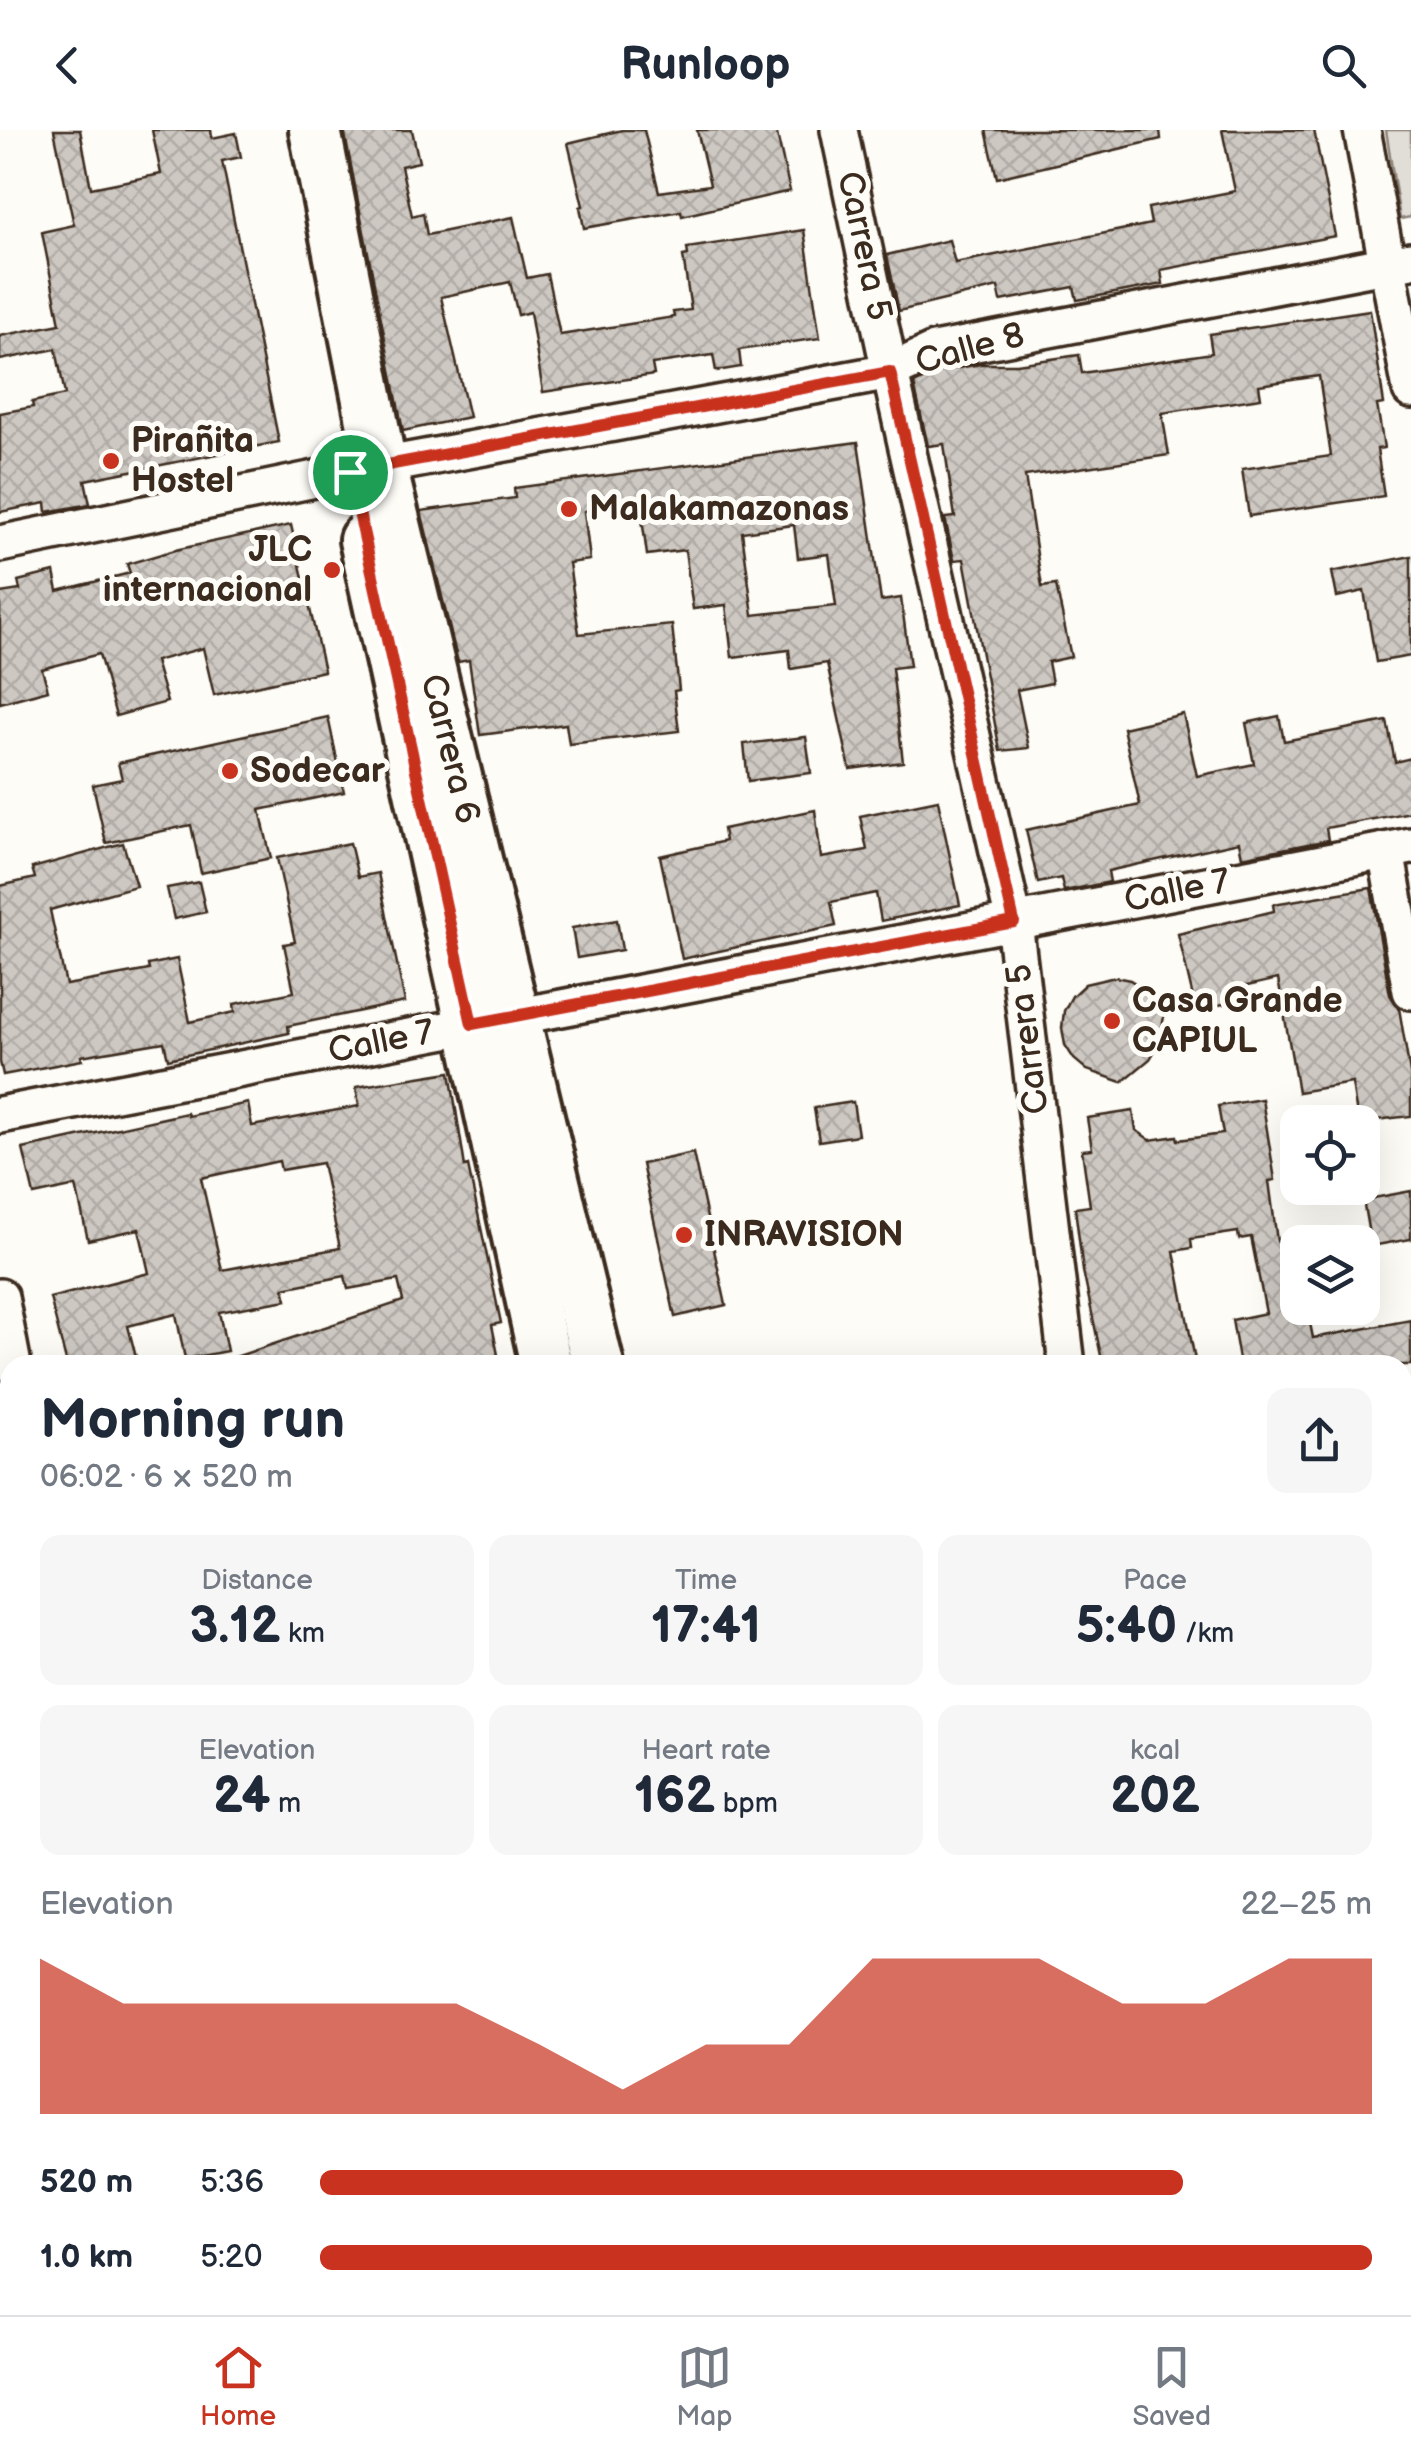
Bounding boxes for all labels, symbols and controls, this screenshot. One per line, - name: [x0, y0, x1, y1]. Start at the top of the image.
- icon: back: [40, 38, 95, 93]
- text: Runloop: [621, 38, 790, 93]
- icon: search: [1316, 38, 1371, 93]
- street label: Carrera 5: [827, 168, 901, 324]
- street label: Calle 8: [911, 314, 1029, 384]
- place label: Pirañita Hostel: [131, 420, 254, 503]
- pin: [308, 430, 393, 515]
- icon: arrive: [323, 445, 378, 500]
- marker: Pirañita Hostel: [100, 450, 122, 472]
- place label: Malakamazonas: [589, 488, 849, 531]
- marker: Malakamazonas: [558, 498, 580, 520]
- place label: JLC internacional: [103, 529, 312, 612]
- marker: JLC internacional: [321, 559, 343, 581]
- street label: Carrera 6: [411, 670, 489, 828]
- place label: Sodecar: [250, 750, 386, 793]
- marker: Sodecar: [219, 760, 241, 782]
- street label: Calle 7: [1121, 860, 1233, 922]
- street label: Carrera 5: [997, 961, 1059, 1117]
- place label: Casa Grande CAPIUL: [1132, 980, 1343, 1063]
- marker: Casa Grande CAPIUL: [1101, 1010, 1123, 1032]
- street label: Calle 7: [325, 1011, 437, 1073]
- map controls: [1280, 1105, 1380, 1325]
- button: locate: [1280, 1105, 1380, 1205]
- place label: INRAVISION: [704, 1214, 904, 1257]
- marker: INRAVISION: [673, 1224, 695, 1246]
- button: layers: [1280, 1225, 1380, 1325]
- text: Morning run: [40, 1387, 345, 1454]
- button: share: [1267, 1388, 1372, 1493]
- text: 06:02 · 6 × 520 m: [40, 1458, 293, 1497]
- text: Distance: [201, 1564, 313, 1597]
- text: Time: [675, 1564, 737, 1597]
- text: Pace: [1123, 1564, 1187, 1597]
- text: 3.12: [189, 1597, 280, 1657]
- text: 17:41: [651, 1597, 761, 1657]
- text: 5:40: [1076, 1597, 1177, 1657]
- text: km: [280, 1617, 325, 1650]
- text: /km: [1177, 1617, 1234, 1650]
- text: Elevation: [199, 1734, 315, 1767]
- text: Heart rate: [641, 1734, 771, 1767]
- text: kcal: [1130, 1734, 1180, 1767]
- text: 24: [213, 1767, 270, 1827]
- text: 162: [634, 1767, 715, 1827]
- text: 202: [1110, 1767, 1200, 1827]
- text: m: [270, 1787, 301, 1820]
- text: bpm: [715, 1787, 778, 1820]
- text: Elevation: [40, 1885, 173, 1924]
- text: 22–25 m: [1241, 1885, 1372, 1924]
- text: 520 m: [40, 2163, 133, 2202]
- text: 5:36: [200, 2163, 264, 2202]
- text: 1.0 km: [40, 2238, 133, 2277]
- text: 5:20: [200, 2238, 263, 2277]
- tab: Home: [200, 2340, 276, 2433]
- tab: Map: [676, 2340, 732, 2433]
- tab: Saved: [1132, 2340, 1211, 2433]

